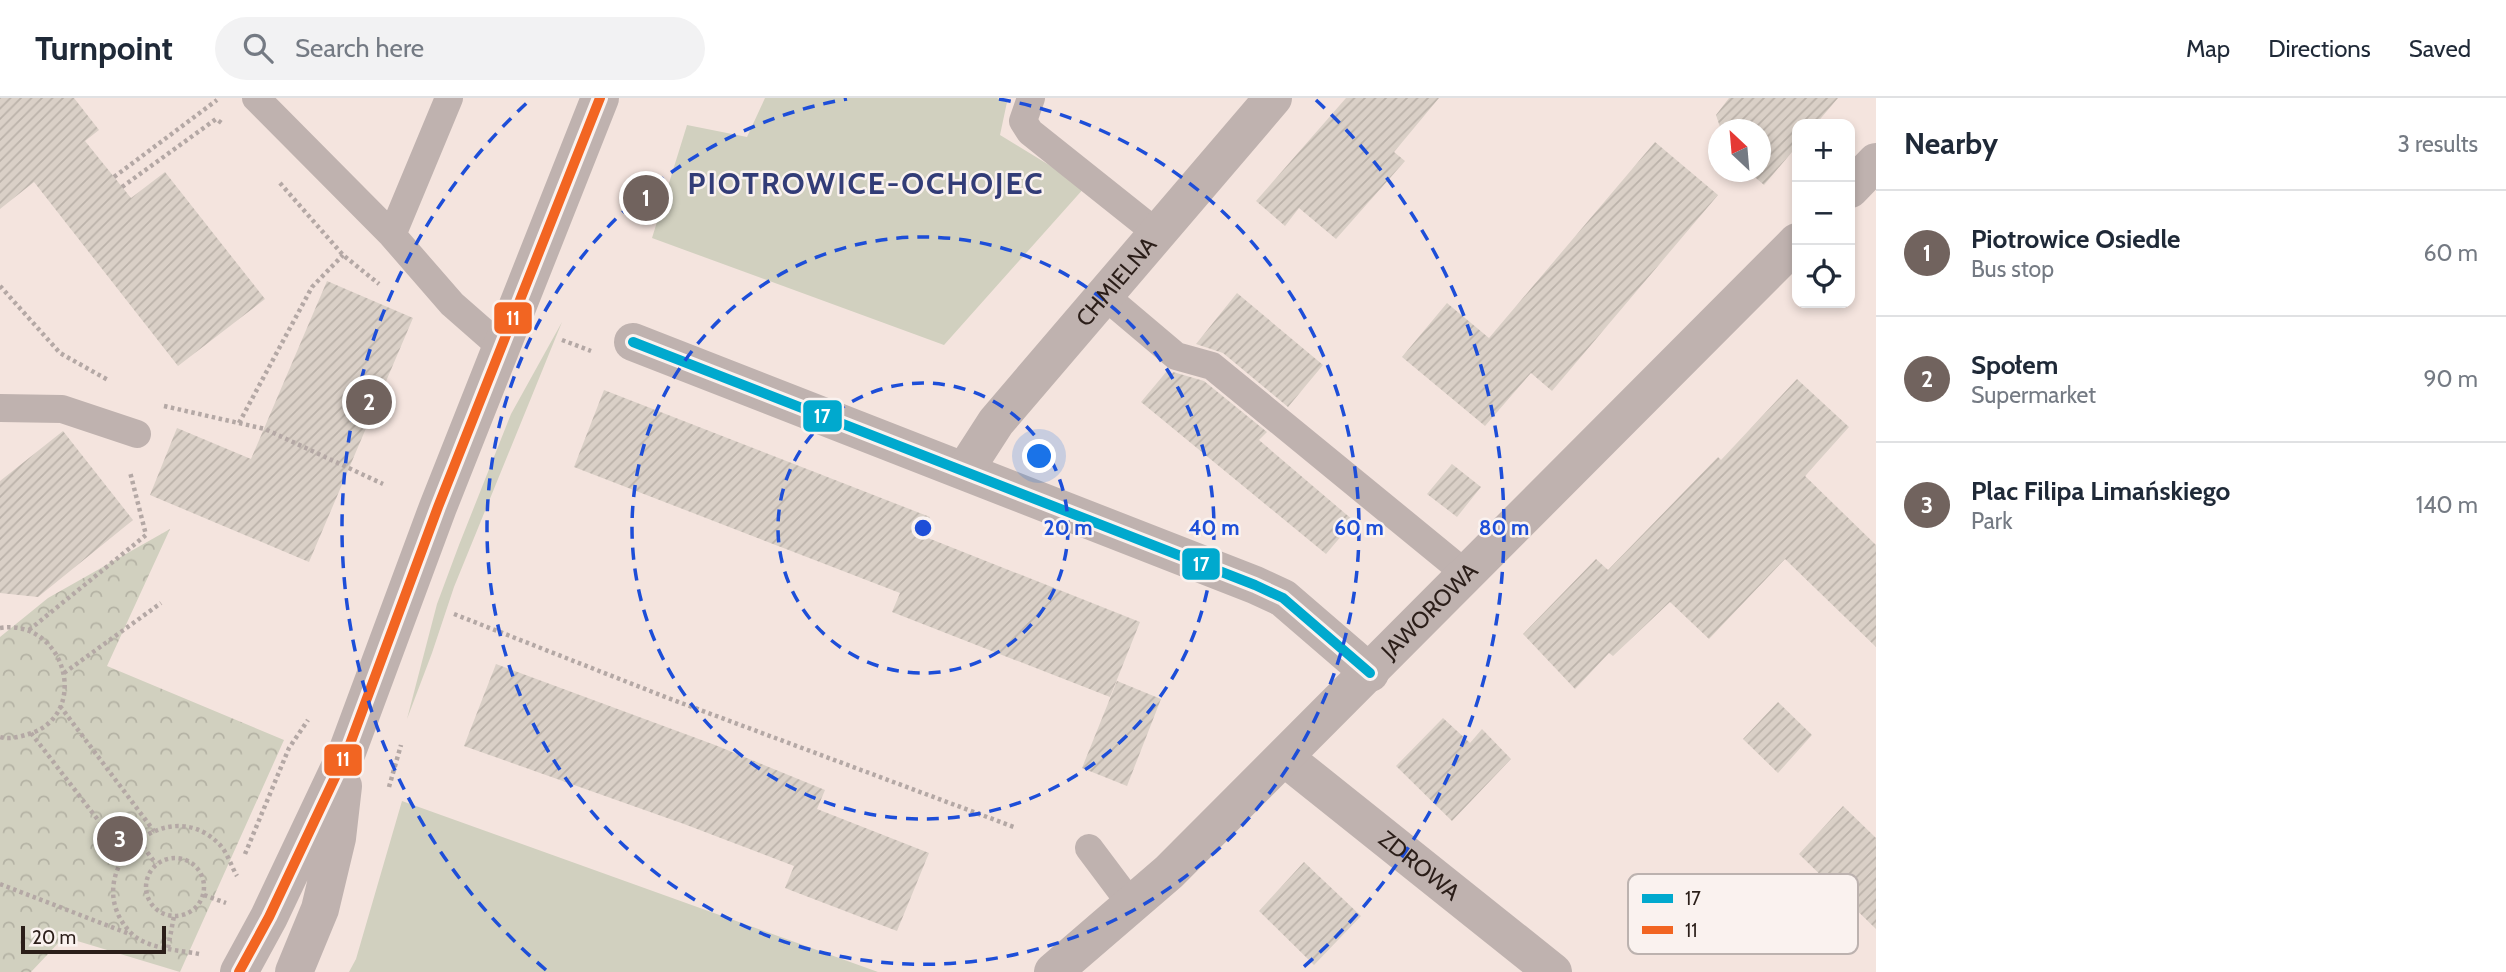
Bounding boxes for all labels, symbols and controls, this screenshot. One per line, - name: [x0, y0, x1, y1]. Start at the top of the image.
- search box: [215, 17, 705, 80]
- text: Turnpoint: [35, 28, 173, 68]
- icon: search: [239, 29, 277, 67]
- text: Search here: [295, 32, 424, 64]
- text: Map: [2186, 34, 2230, 63]
- text: Directions: [2268, 34, 2371, 63]
- text: Saved: [2409, 34, 2471, 63]
- north arrow: [1708, 119, 1771, 182]
- map controls: [1792, 119, 1855, 308]
- button: +: [1792, 119, 1855, 182]
- text: Nearby: [1904, 125, 1998, 162]
- text: 3 results: [2397, 130, 2478, 158]
- district label: PIOTROWICE-OCHOJEC: [688, 165, 1044, 202]
- pin: 1: [623, 172, 669, 224]
- button: −: [1792, 182, 1855, 245]
- text: Piotrowice Osiedle: [1971, 223, 2180, 255]
- street label: CHMIELNA: [1070, 231, 1162, 332]
- text: 1: [1923, 239, 1931, 267]
- text: 60 m: [2424, 239, 2478, 267]
- button: locate: [1792, 245, 1855, 308]
- text: Bus stop: [1971, 255, 2054, 283]
- line badge: 11: [493, 301, 533, 335]
- text: 11: [506, 307, 520, 330]
- text: Społem: [1971, 349, 2058, 381]
- text: 2: [1921, 365, 1933, 393]
- text: 90 m: [2424, 365, 2478, 393]
- pin: 2: [346, 376, 392, 428]
- text: Supermarket: [1971, 381, 2096, 409]
- line badge: 17: [802, 399, 843, 433]
- text: 17: [814, 405, 831, 428]
- your location: [1022, 439, 1056, 473]
- text: Plac Filipa Limańskiego: [1971, 475, 2230, 507]
- text: 3: [1921, 491, 1933, 519]
- text: 140 m: [2416, 491, 2478, 519]
- text: Park: [1971, 507, 2012, 535]
- text: 20 m: [1044, 515, 1092, 540]
- text: 40 m: [1189, 515, 1239, 540]
- text: 60 m: [1334, 515, 1384, 540]
- text: 80 m: [1479, 515, 1529, 540]
- centre of rings: [911, 516, 935, 540]
- line badge: 17: [1181, 547, 1221, 581]
- text: 17: [1193, 553, 1210, 576]
- street label: JAWOROWA: [1375, 557, 1483, 666]
- line badge: 11: [323, 743, 363, 777]
- text: 11: [336, 748, 350, 771]
- pin: 3: [97, 813, 143, 865]
- street label: ZDROWA: [1373, 824, 1466, 906]
- legend: [1628, 874, 1858, 954]
- text: 17: [1685, 887, 1701, 910]
- text: 11: [1685, 919, 1697, 942]
- scale bar: [21, 923, 166, 955]
- text: 20 m: [32, 926, 76, 949]

